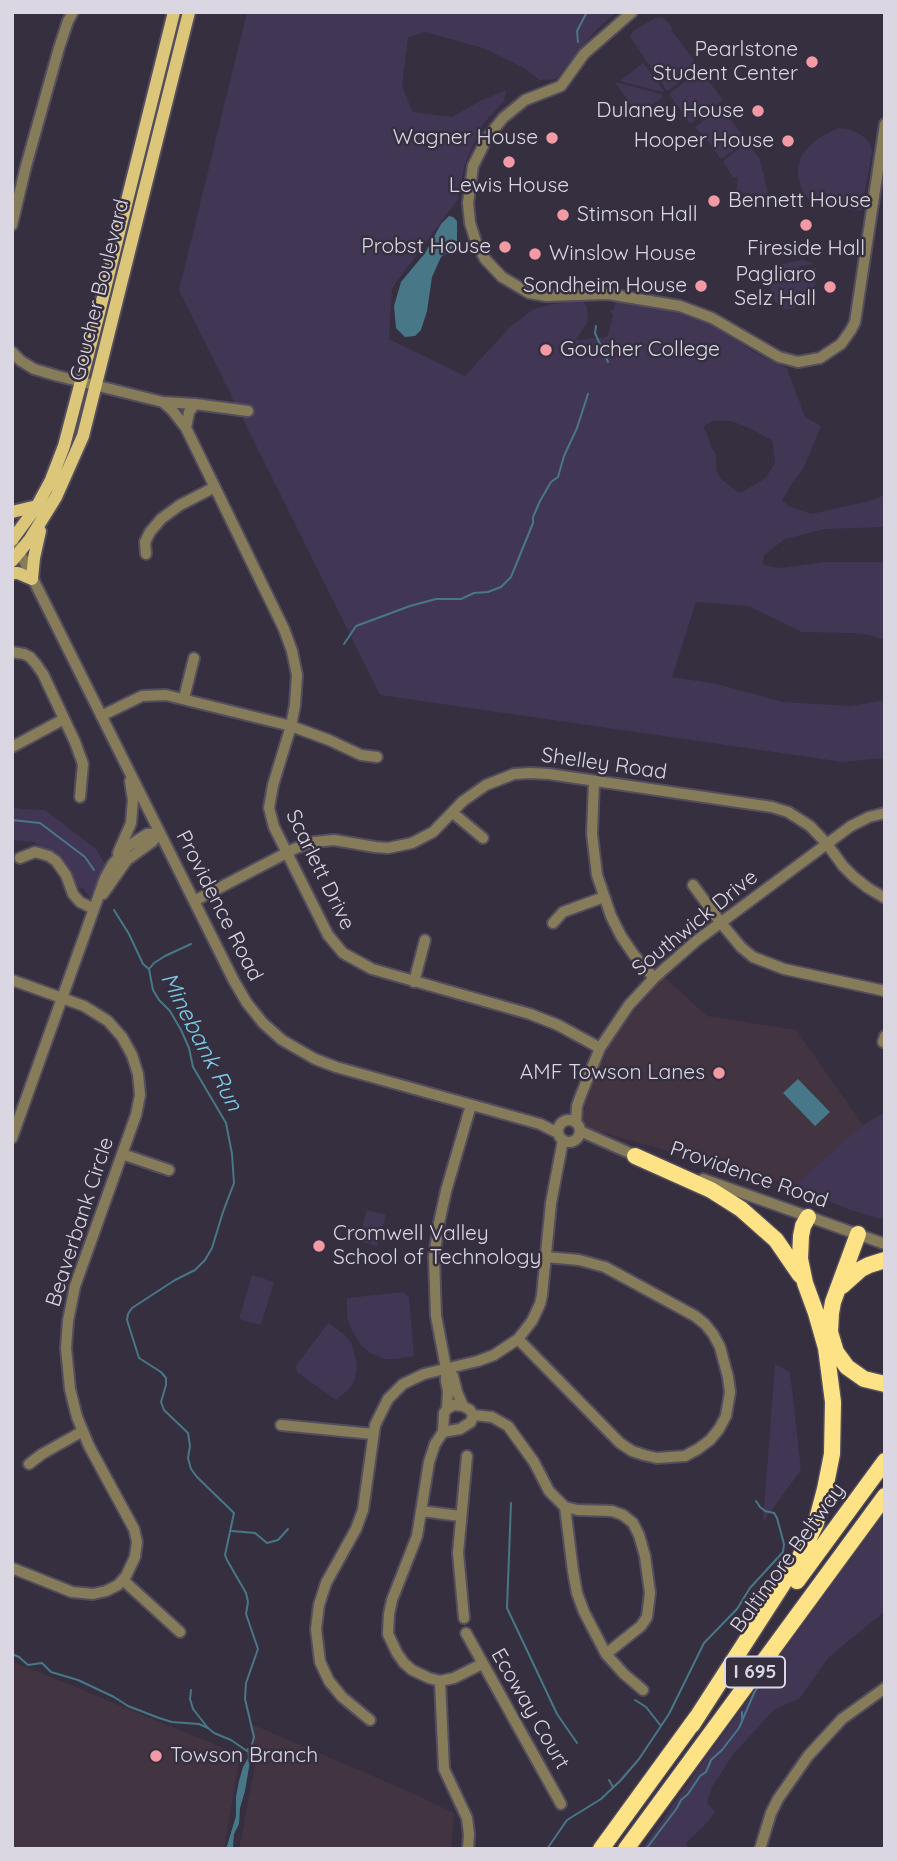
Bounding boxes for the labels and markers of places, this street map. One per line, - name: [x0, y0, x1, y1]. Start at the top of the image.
- place label: Pearlstone Student Center: [653, 37, 798, 87]
- marker: Pearlstone Student Center: [804, 54, 820, 70]
- place label: Dulaney House: [596, 98, 744, 124]
- marker: Dulaney House: [750, 103, 766, 119]
- place label: Wagner House: [393, 125, 538, 151]
- place label: Hooper House: [634, 128, 774, 154]
- marker: Wagner House: [544, 130, 560, 146]
- marker: Hooper House: [780, 133, 796, 149]
- marker: Lewis House: [501, 154, 517, 170]
- place label: Lewis House: [449, 173, 569, 199]
- place label: Bennett House: [728, 188, 871, 214]
- marker: Bennett House: [706, 193, 722, 209]
- place label: Stimson Hall: [577, 202, 697, 228]
- marker: Stimson Hall: [555, 207, 571, 223]
- marker: Fireside Hall: [798, 217, 814, 233]
- place label: Probst House: [361, 234, 491, 260]
- place label: Fireside Hall: [747, 236, 865, 262]
- marker: Probst House: [497, 239, 513, 255]
- place label: Winslow House: [549, 241, 696, 267]
- marker: Winslow House: [527, 246, 543, 262]
- place label: Pagliaro Selz Hall: [734, 262, 816, 312]
- place label: Sondheim House: [523, 273, 687, 299]
- marker: Sondheim House: [693, 278, 709, 294]
- marker: Pagliaro Selz Hall: [822, 279, 838, 295]
- place label: Goucher College: [560, 337, 720, 363]
- marker: Goucher College: [538, 342, 554, 358]
- place label: AMF Towson Lanes: [520, 1060, 705, 1086]
- marker: AMF Towson Lanes: [711, 1065, 727, 1081]
- place label: Cromwell Valley School of Technology: [333, 1221, 542, 1271]
- marker: Cromwell Valley School of Technology: [311, 1238, 327, 1254]
- place label: Towson Branch: [170, 1743, 318, 1769]
- marker: Towson Branch: [148, 1748, 164, 1764]

